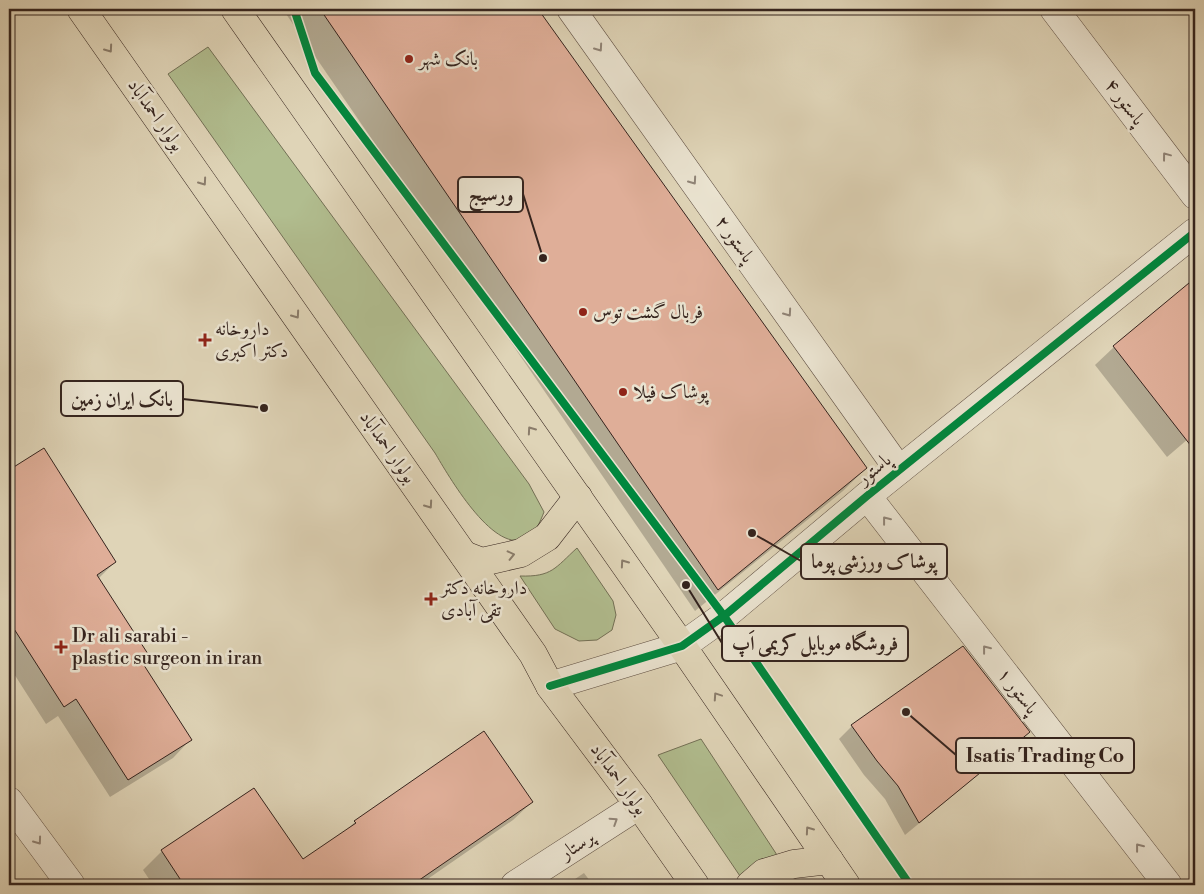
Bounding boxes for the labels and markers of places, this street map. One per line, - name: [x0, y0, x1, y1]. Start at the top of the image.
- place label: بانک شهر: [417, 47, 478, 71]
- marker: بانک شهر: [403, 53, 415, 65]
- callout: ورسیج: [458, 177, 523, 212]
- place label: فربال گشت توس: [593, 300, 703, 324]
- marker: فربال گشت توس: [577, 306, 589, 318]
- place label: داروخانه دکتر اکبری: [215, 317, 288, 363]
- marker: داروخانه دکتر اکبری: [199, 334, 211, 346]
- place label: پوشاک فیلا: [633, 380, 710, 405]
- callout: بانک ایران زمین: [61, 381, 183, 416]
- marker: پوشاک فیلا: [617, 386, 629, 398]
- callout: پوشاک ورزشی پوما: [801, 544, 947, 579]
- place label: داروخانه دکتر تقی آبادی: [439, 576, 527, 623]
- marker: داروخانه دکتر تقی آبادی: [425, 593, 437, 605]
- place label: Dr ali sarabi - plastic surgeon in iran: [72, 624, 262, 670]
- callout: فروشگاه موبایل کریمی اَپ: [722, 626, 908, 661]
- marker: Dr ali sarabi - plastic surgeon in iran: [54, 640, 68, 654]
- callout: Isatis Trading Co: [956, 738, 1134, 773]

